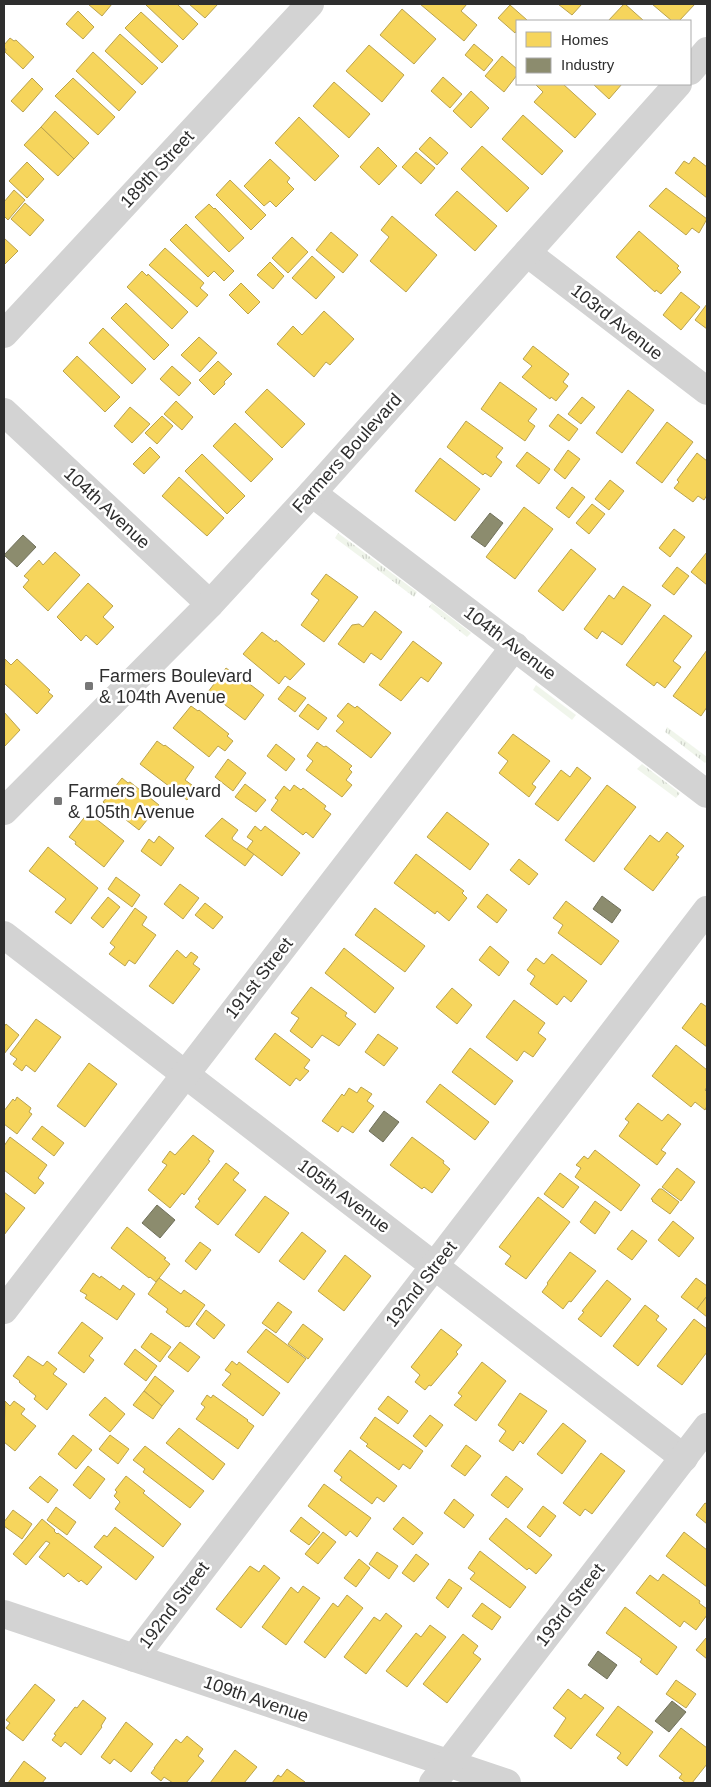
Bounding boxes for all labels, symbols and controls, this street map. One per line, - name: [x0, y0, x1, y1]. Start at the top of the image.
- legend: [516, 20, 691, 85]
- text: Homes: [561, 31, 609, 48]
- text: Industry: [561, 56, 615, 73]
- street label: 189th Street: [116, 126, 198, 212]
- street label: 103rd Avenue: [567, 280, 667, 364]
- street label: Farmers Boulevard: [288, 389, 406, 517]
- street label: 104th Avenue: [60, 463, 154, 553]
- street label: 104th Avenue: [460, 602, 560, 684]
- place label: Farmers Boulevard & 104th Avenue: [99, 666, 252, 707]
- marker: Farmers Boulevard & 104th Avenue: [83, 680, 95, 692]
- place label: Farmers Boulevard & 105th Avenue: [68, 781, 221, 822]
- marker: Farmers Boulevard & 105th Avenue: [52, 795, 64, 807]
- street label: 191st Street: [221, 934, 297, 1022]
- street label: 105th Avenue: [294, 1155, 394, 1237]
- street label: 192nd Street: [381, 1237, 461, 1331]
- street label: 192nd Street: [135, 1558, 213, 1652]
- street label: 193rd Street: [532, 1560, 608, 1650]
- street label: 109th Avenue: [201, 1672, 311, 1726]

